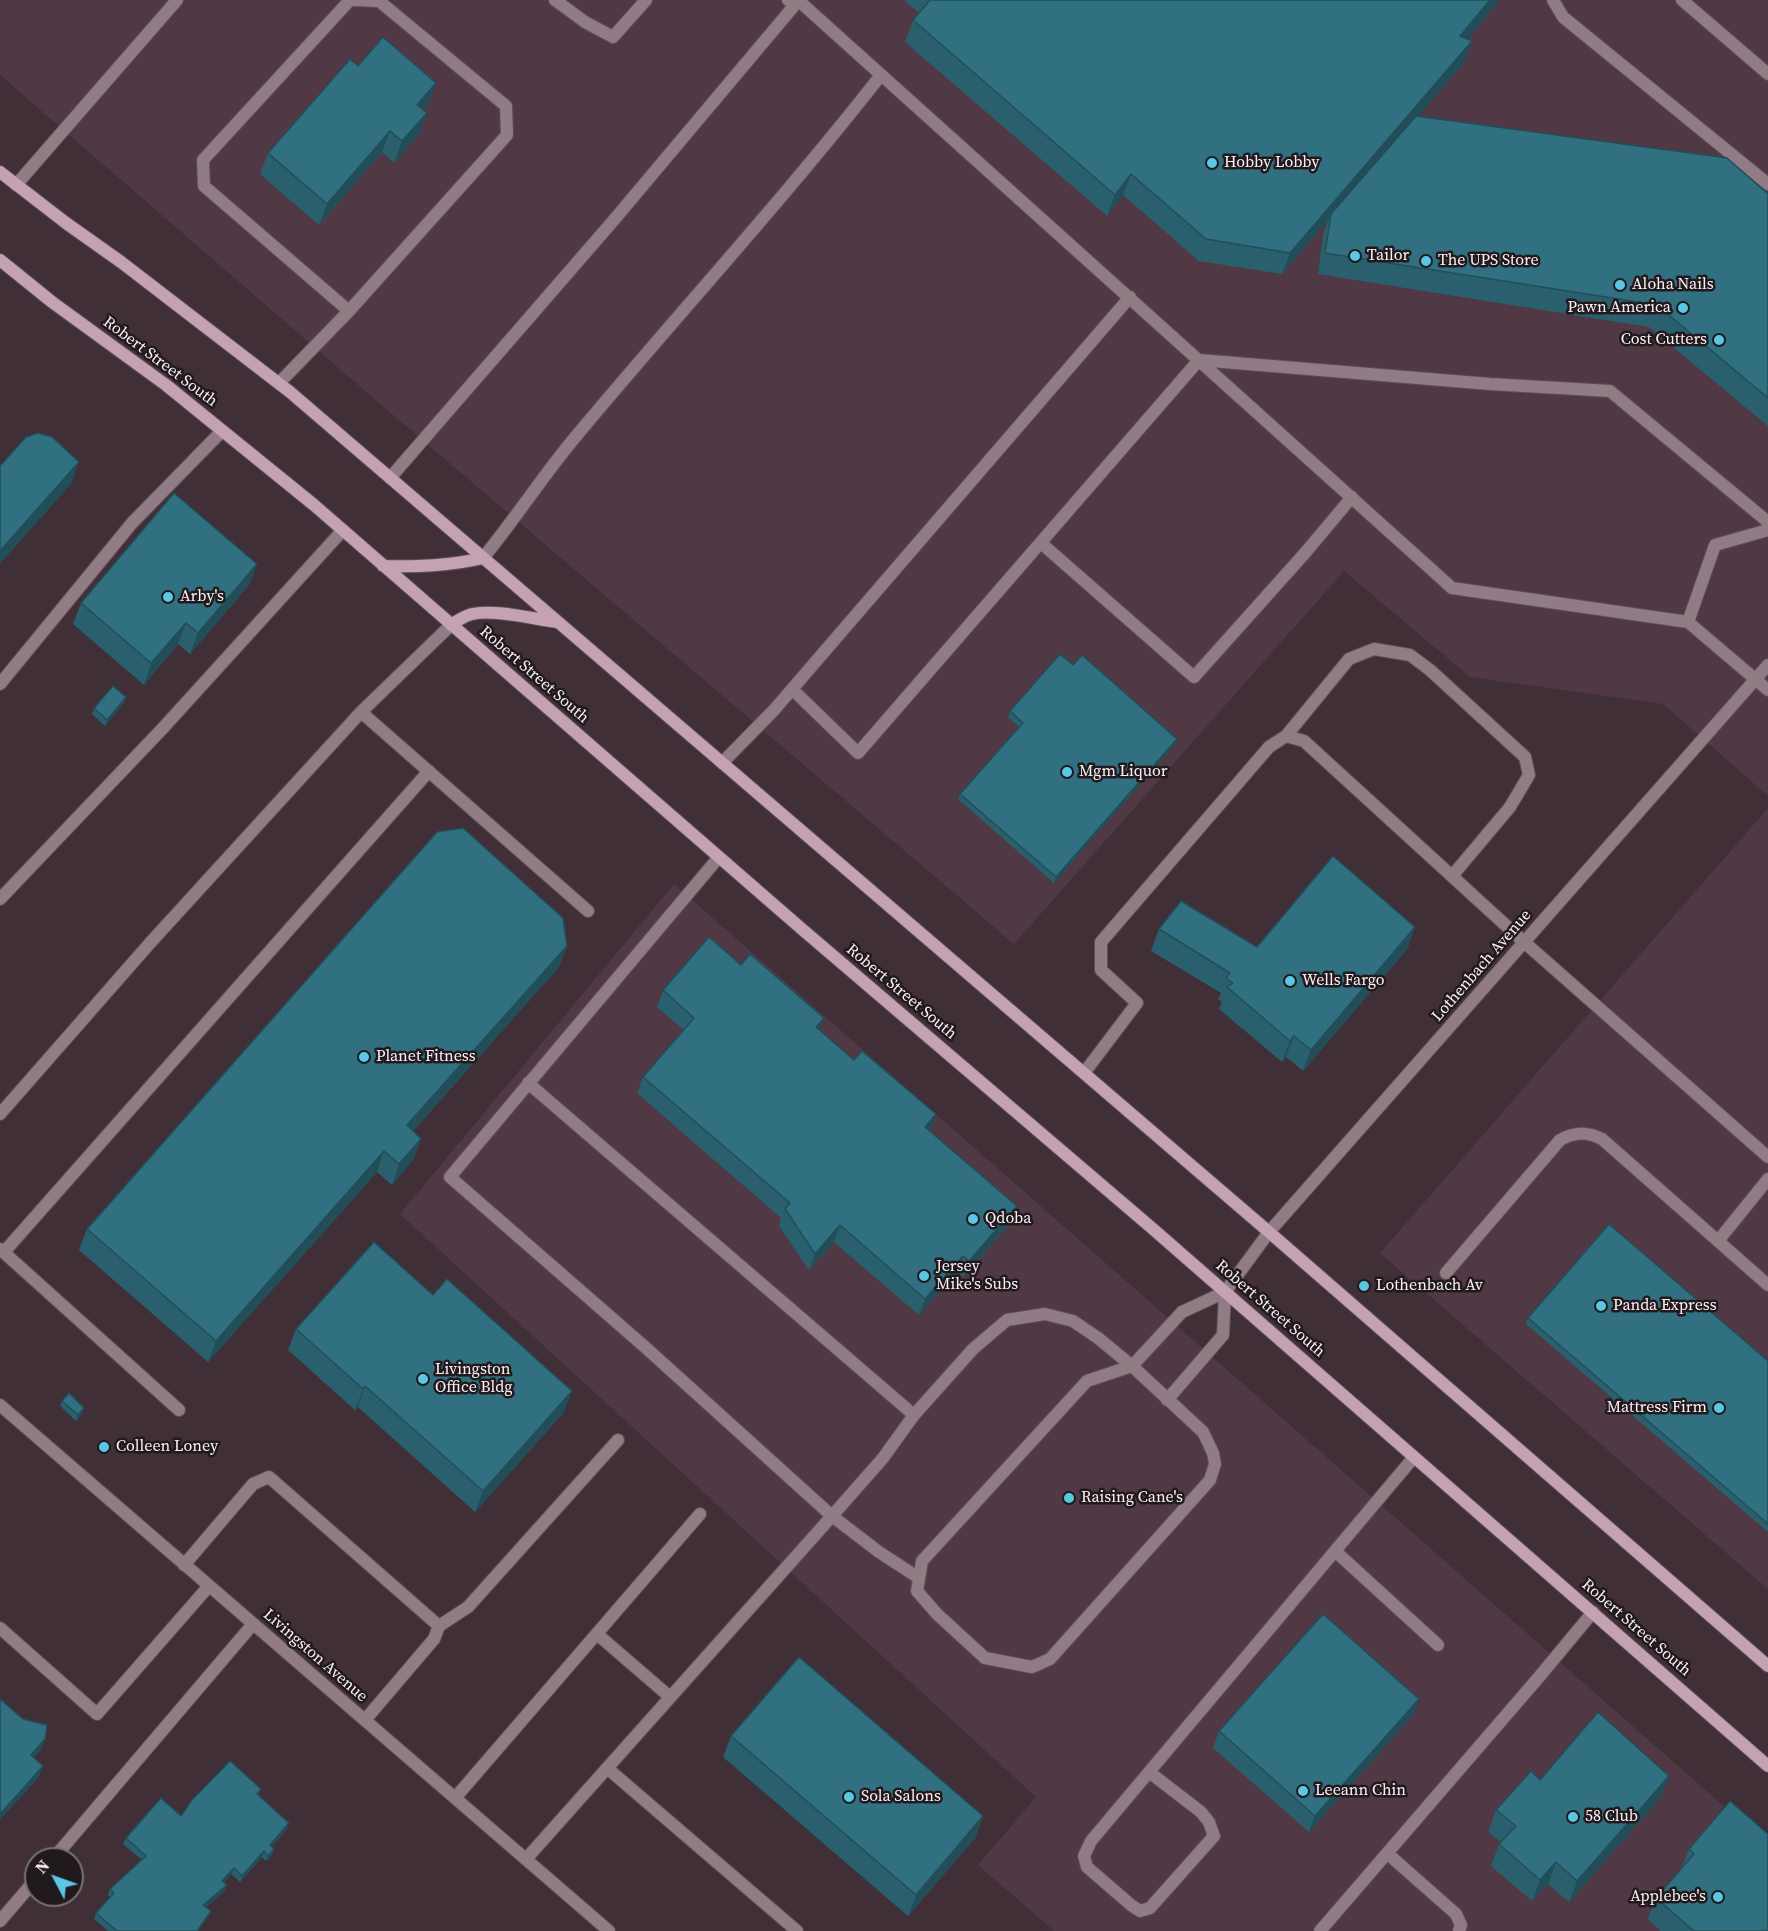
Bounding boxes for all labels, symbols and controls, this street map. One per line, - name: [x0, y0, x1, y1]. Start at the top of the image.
- place label: Hobby Lobby: [1224, 153, 1319, 173]
- marker: Hobby Lobby: [1205, 156, 1219, 170]
- place label: Tailor: [1367, 246, 1409, 266]
- marker: Tailor: [1348, 249, 1362, 263]
- place label: The UPS Store: [1438, 251, 1539, 271]
- marker: The UPS Store: [1419, 254, 1433, 268]
- place label: Aloha Nails: [1632, 275, 1714, 295]
- marker: Aloha Nails: [1613, 278, 1627, 292]
- place label: Pawn America: [1567, 298, 1671, 318]
- marker: Pawn America: [1676, 301, 1690, 315]
- street label: Robert Street South: [99, 313, 221, 411]
- place label: Cost Cutters: [1621, 330, 1707, 350]
- marker: Cost Cutters: [1712, 333, 1726, 347]
- place label: Arby's: [180, 587, 224, 607]
- marker: Arby's: [161, 590, 175, 604]
- street label: Robert Street South: [476, 622, 592, 728]
- place label: Mgm Liquor: [1079, 762, 1167, 782]
- marker: Mgm Liquor: [1060, 765, 1074, 779]
- street label: Lothenbach Avenue: [1428, 906, 1536, 1026]
- street label: Robert Street South: [842, 940, 960, 1044]
- place label: Wells Fargo: [1302, 971, 1385, 991]
- marker: Wells Fargo: [1283, 974, 1297, 988]
- place label: Planet Fitness: [376, 1047, 476, 1067]
- marker: Planet Fitness: [357, 1050, 371, 1064]
- place label: Qdoba: [985, 1209, 1031, 1229]
- marker: Qdoba: [966, 1212, 980, 1226]
- street label: Robert Street South: [1212, 1256, 1328, 1362]
- place label: Jersey Mike's Subs: [936, 1257, 1018, 1295]
- marker: Jersey Mike's Subs: [917, 1269, 931, 1283]
- place label: Lothenbach Av: [1376, 1276, 1483, 1296]
- marker: Lothenbach Av: [1357, 1279, 1371, 1293]
- place label: Panda Express: [1613, 1296, 1717, 1316]
- marker: Panda Express: [1594, 1299, 1608, 1313]
- place label: Livingston Office Bldg: [435, 1360, 512, 1398]
- marker: Livingston Office Bldg: [416, 1372, 430, 1386]
- place label: Mattress Firm: [1607, 1398, 1707, 1418]
- marker: Mattress Firm: [1712, 1401, 1726, 1415]
- place label: Colleen Loney: [116, 1437, 218, 1457]
- marker: Colleen Loney: [97, 1440, 111, 1454]
- place label: Raising Cane's: [1081, 1488, 1183, 1508]
- marker: Raising Cane's: [1062, 1491, 1076, 1505]
- street label: Robert Street South: [1578, 1575, 1694, 1681]
- street label: Livingston Avenue: [259, 1606, 371, 1706]
- place label: Leeann Chin: [1315, 1781, 1406, 1801]
- marker: Leeann Chin: [1296, 1784, 1310, 1798]
- place label: Sola Salons: [861, 1787, 941, 1807]
- marker: Sola Salons: [842, 1790, 856, 1804]
- place label: 58 Club: [1585, 1807, 1638, 1827]
- marker: 58 Club: [1566, 1810, 1580, 1824]
- north arrow: [24, 1847, 84, 1907]
- text: N: [30, 1855, 54, 1878]
- place label: Applebee's: [1630, 1887, 1706, 1907]
- marker: Applebee's: [1711, 1890, 1725, 1904]

